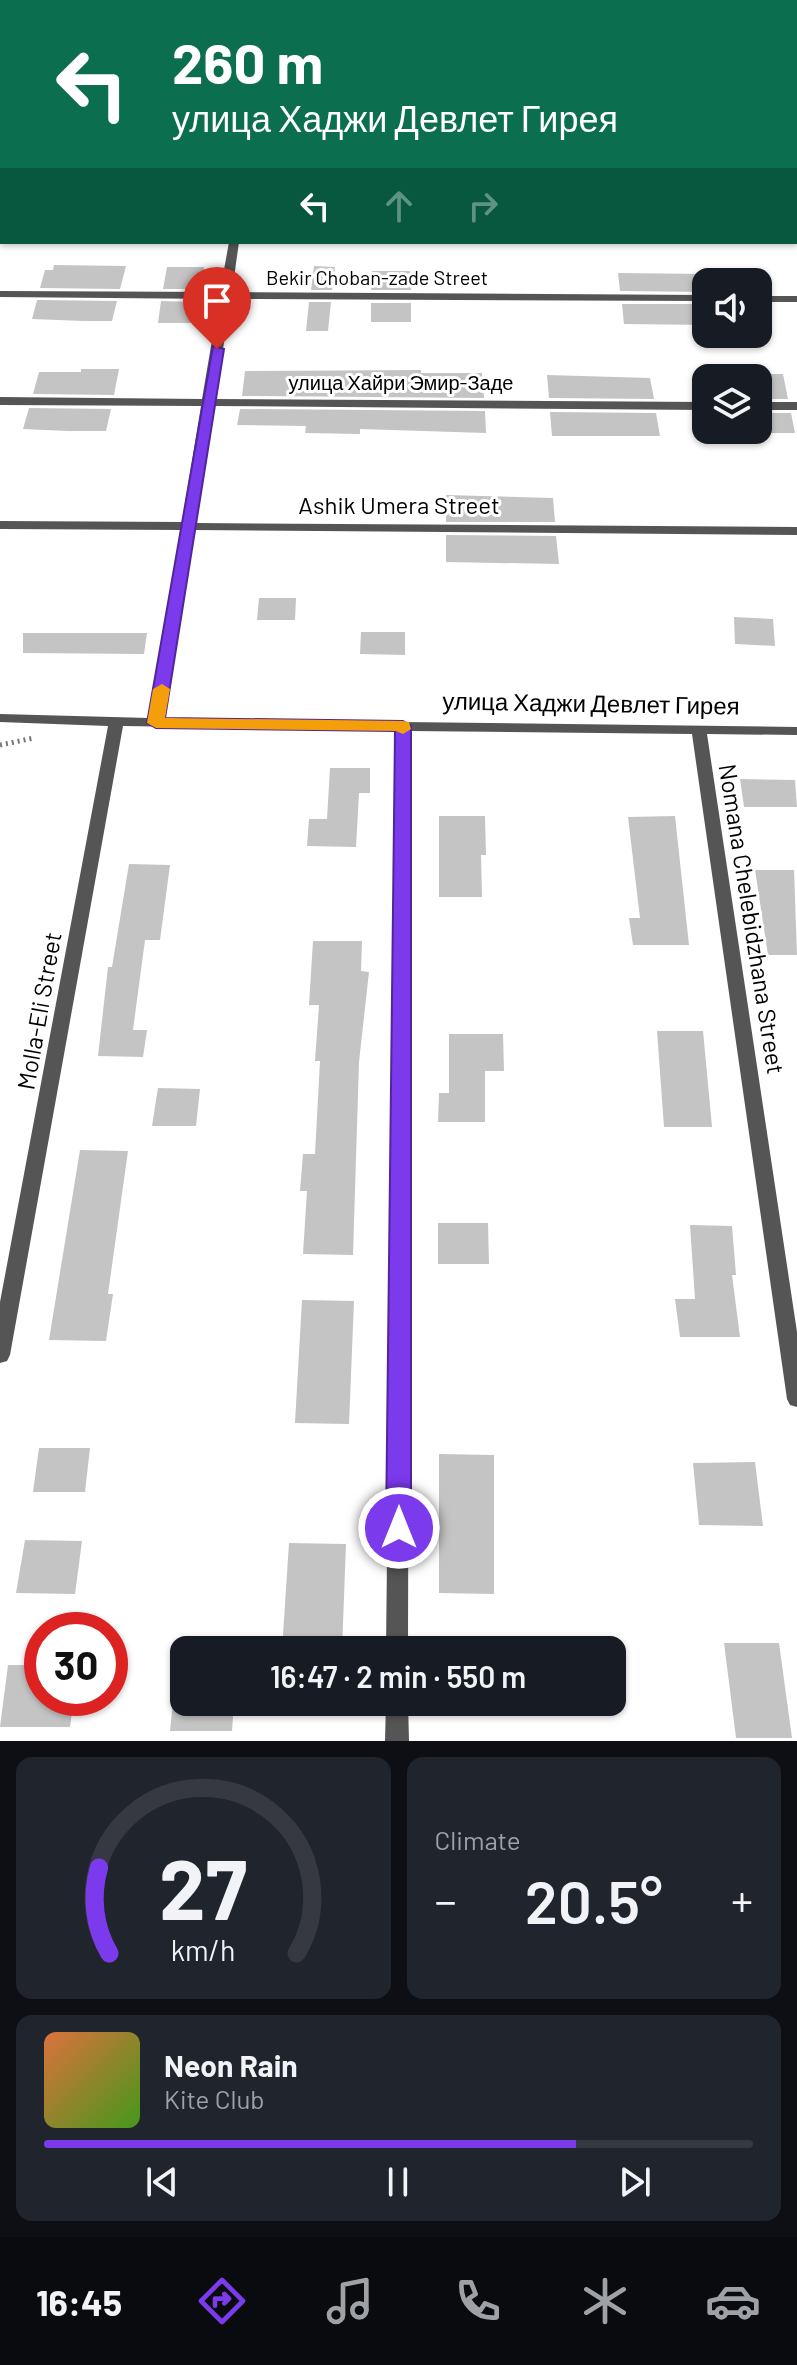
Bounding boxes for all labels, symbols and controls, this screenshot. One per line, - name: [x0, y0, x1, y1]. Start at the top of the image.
- text: 260 m: [172, 28, 323, 95]
- icon: left: [40, 32, 144, 136]
- text: улица Хаджи Девлет Гирея: [172, 96, 618, 139]
- icon: left: [293, 184, 337, 228]
- icon: ahead: [377, 184, 421, 228]
- icon: right: [461, 184, 505, 228]
- street label: Bekir Choban-zade Street: [266, 265, 488, 289]
- pin: [183, 267, 251, 349]
- map controls: [692, 268, 772, 444]
- button: sound: [692, 268, 772, 348]
- icon: arrive: [195, 279, 239, 323]
- button: layers: [692, 364, 772, 444]
- street label: улица Хайри Эмир-Заде: [289, 370, 513, 394]
- street label: Ashik Umera Street: [298, 490, 500, 519]
- street label: улица Хаджи Девлет Гирея: [442, 685, 740, 720]
- street label: Nomana Chelebidzhana Street: [714, 762, 791, 1076]
- street label: Molla-Eli Street: [10, 930, 67, 1092]
- position arrow: [357, 1486, 441, 1570]
- speed limit sign: 30: [24, 1612, 128, 1716]
- text: 16:47 · 2 min · 550 m: [270, 1658, 526, 1694]
- text: Climate: [435, 1824, 521, 1855]
- text: 27: [159, 1837, 247, 1937]
- text: 20.5°: [525, 1864, 663, 1936]
- text: −: [435, 1873, 457, 1926]
- text: +: [731, 1873, 753, 1926]
- text: km/h: [171, 1932, 236, 1967]
- text: Neon Rain: [164, 2047, 298, 2083]
- text: Kite Club: [164, 2083, 265, 2114]
- icon: previous: [140, 2160, 184, 2204]
- icon: pause: [376, 2160, 420, 2204]
- icon: next: [613, 2160, 657, 2204]
- icon: directions: [194, 2273, 250, 2329]
- icon: music: [322, 2273, 378, 2329]
- icon: phone: [450, 2273, 506, 2329]
- icon: climate: [577, 2273, 633, 2329]
- icon: car: [705, 2273, 761, 2329]
- text: 16:45: [36, 2280, 122, 2323]

